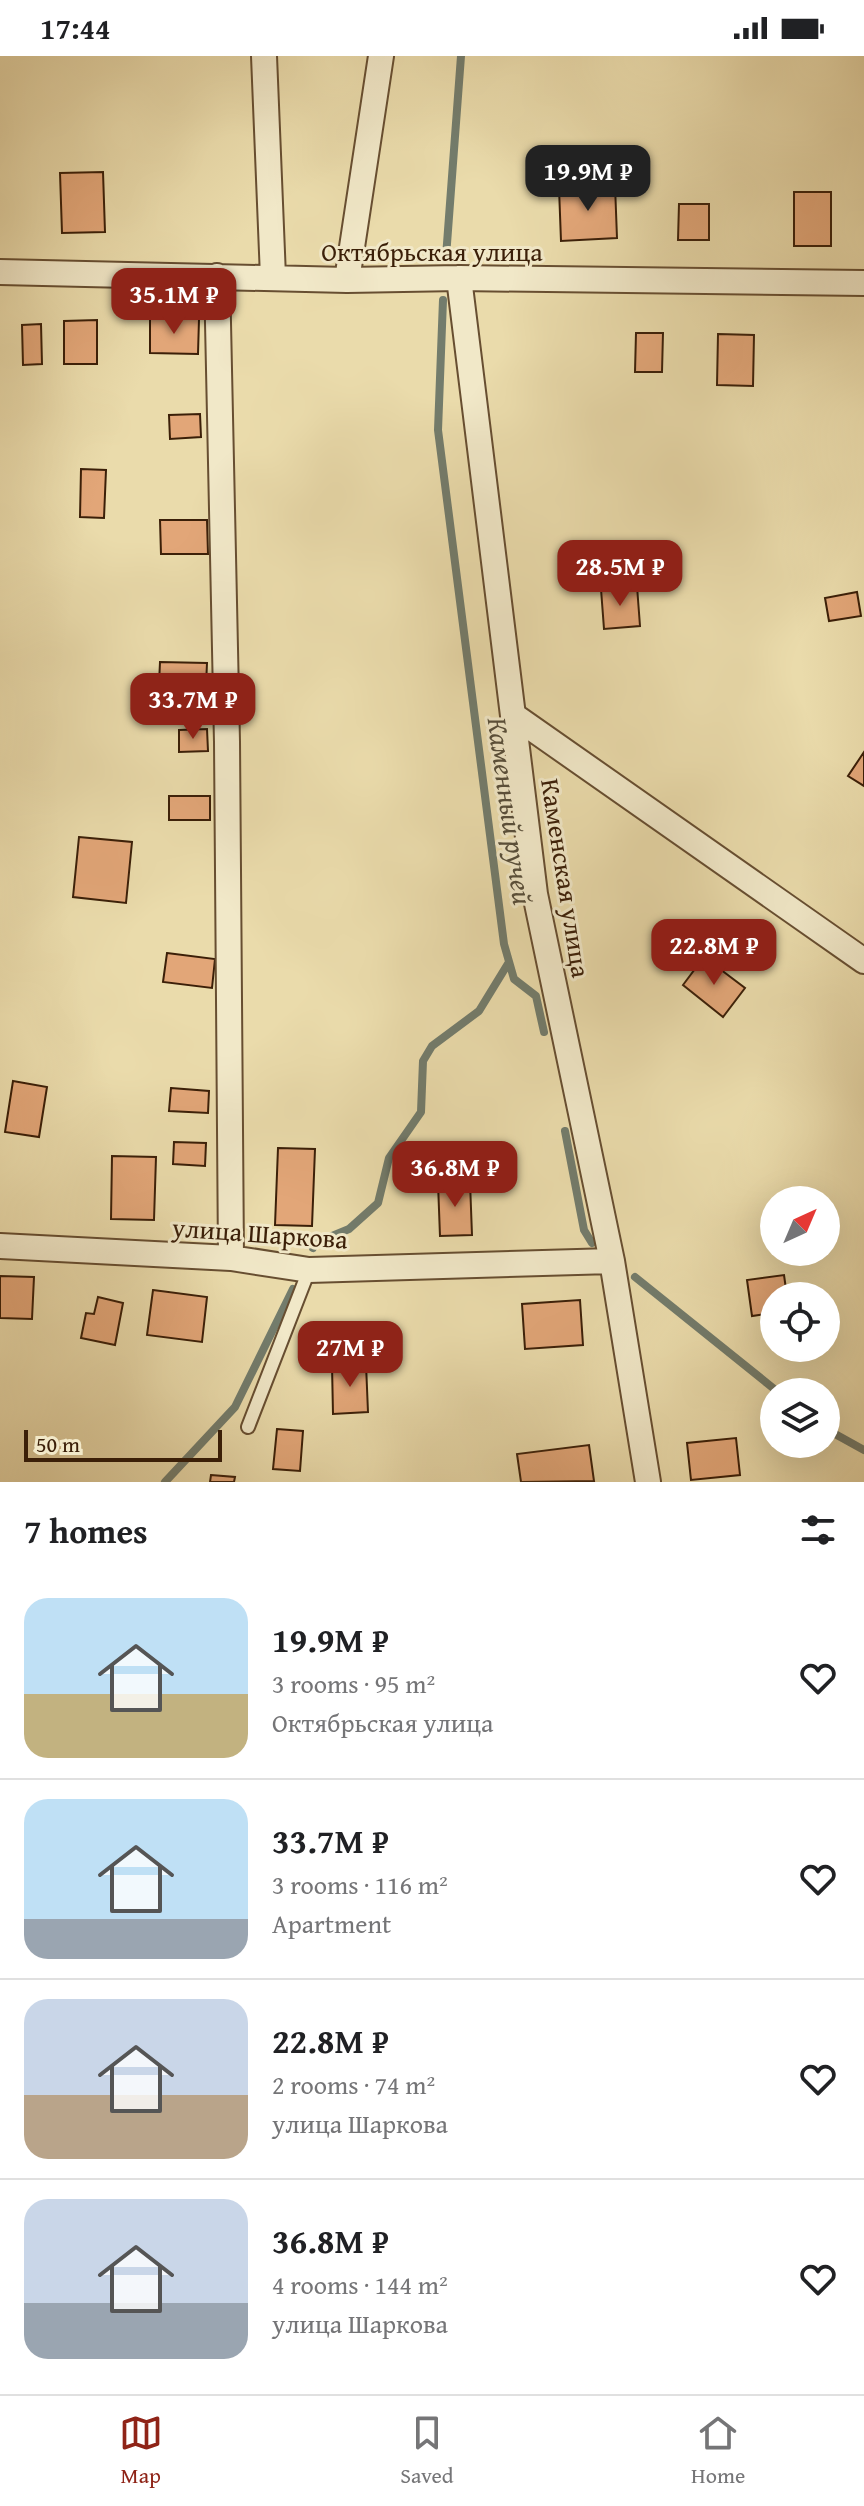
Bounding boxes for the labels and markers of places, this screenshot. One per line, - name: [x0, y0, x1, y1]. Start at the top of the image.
- pin: 19.9M ₽: [514, 145, 662, 213]
- pin: 35.1M ₽: [100, 268, 248, 336]
- pin: 28.5M ₽: [546, 540, 694, 608]
- pin: 33.7M ₽: [119, 673, 267, 741]
- pin: 22.8M ₽: [640, 919, 788, 987]
- pin: 36.8M ₽: [381, 1141, 529, 1209]
- pin: 27M ₽: [294, 1321, 406, 1389]

